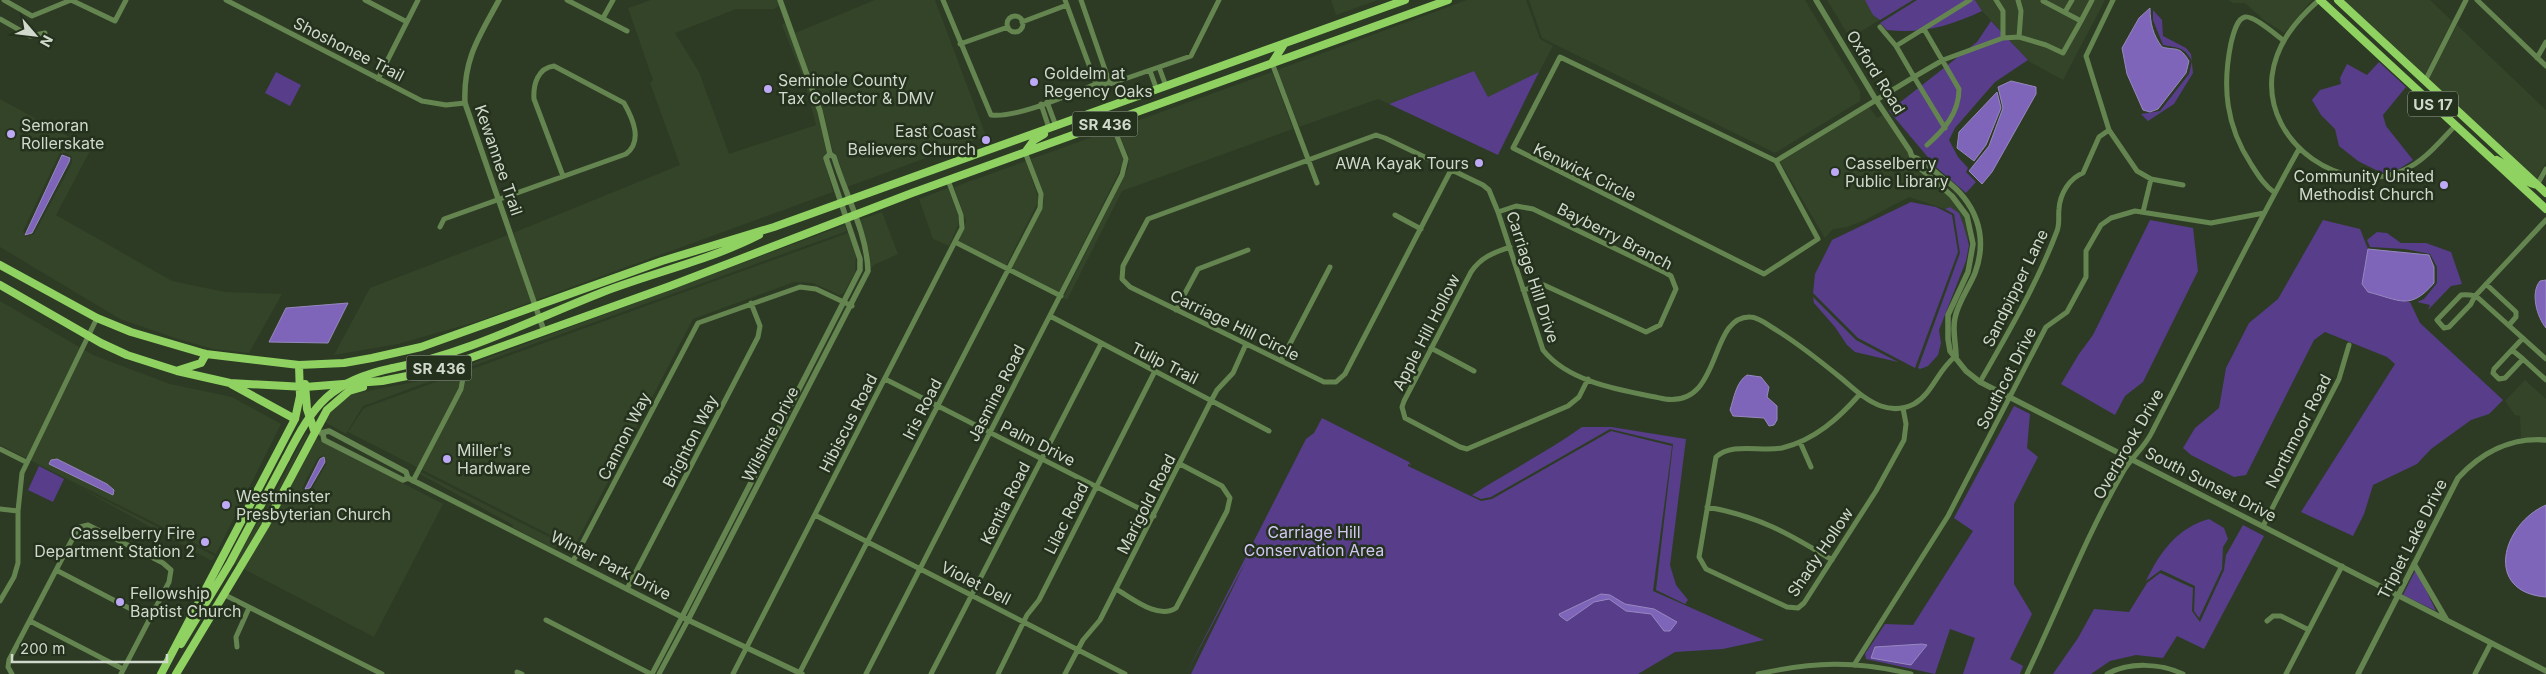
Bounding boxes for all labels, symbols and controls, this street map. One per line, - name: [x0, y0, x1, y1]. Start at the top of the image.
- north arrow: [10, 10, 60, 60]
- street label: Shoshonee Trail: [290, 12, 408, 86]
- street label: Oxford Road: [1842, 26, 1910, 118]
- text: N: [37, 33, 57, 50]
- place label: Goldelm at Regency Oaks: [1044, 63, 1153, 101]
- place label: Seminole County Tax Collector & DMV: [778, 70, 934, 108]
- marker: Goldelm at Regency Oaks: [1028, 76, 1040, 88]
- marker: Seminole County Tax Collector & DMV: [762, 83, 774, 95]
- road number: US 17: [2408, 92, 2458, 116]
- street label: Kewannee Trail: [471, 102, 527, 218]
- road number: SR 436: [1072, 112, 1138, 136]
- place label: Semoran Rollerskate: [21, 115, 104, 153]
- place label: East Coast Believers Church: [847, 121, 976, 159]
- marker: Semoran Rollerskate: [5, 128, 17, 140]
- marker: East Coast Believers Church: [980, 134, 992, 146]
- street label: Kenwick Circle: [1530, 138, 1640, 206]
- place label: AWA Kayak Tours: [1335, 153, 1469, 173]
- place label: Casselberry Public Library: [1845, 153, 1949, 191]
- marker: AWA Kayak Tours: [1473, 157, 1485, 169]
- marker: Casselberry Public Library: [1829, 166, 1841, 178]
- place label: Community United Methodist Church: [2293, 166, 2434, 204]
- marker: Community United Methodist Church: [2438, 179, 2450, 191]
- street label: Bayberry Branch: [1554, 198, 1676, 274]
- street label: Carriage Hill Drive: [1502, 209, 1564, 345]
- street label: Sandpipper Lane: [1978, 226, 2052, 350]
- street label: Apple Hill Hollow: [1388, 270, 1464, 394]
- street label: Carriage Hill Circle: [1167, 285, 1303, 365]
- street label: Southcot Drive: [1972, 323, 2040, 433]
- street label: Tulip Trail: [1128, 338, 1202, 388]
- street label: Jasmine Road: [963, 341, 1029, 445]
- road number: SR 436: [406, 356, 472, 380]
- street label: Hibiscus Road: [815, 370, 881, 476]
- street label: Northmoor Road: [2261, 371, 2335, 491]
- street label: Iris Road: [898, 375, 946, 443]
- street label: Wilshire Drive: [737, 383, 803, 485]
- street label: Overbrook Drive: [2088, 385, 2168, 503]
- street label: Cannon Way: [593, 389, 655, 483]
- street label: Brighton Way: [658, 391, 722, 491]
- street label: Palm Drive: [997, 416, 1079, 470]
- place label: Miller's Hardware: [457, 440, 531, 478]
- street label: South Sunset Drive: [2142, 442, 2280, 526]
- street label: Marigold Road: [1112, 451, 1180, 557]
- marker: Miller's Hardware: [441, 453, 453, 465]
- street label: Kentia Road: [976, 458, 1034, 548]
- street label: Triplet Lake Drive: [2373, 476, 2451, 602]
- street label: Lilac Road: [1039, 479, 1093, 557]
- place label: Westminster Presbyterian Church: [236, 486, 391, 524]
- marker: Westminster Presbyterian Church: [220, 499, 232, 511]
- street label: Shady Hollow: [1783, 503, 1857, 601]
- park label: Carriage Hill Conservation Area: [1244, 522, 1384, 560]
- place label: Casselberry Fire Department Station 2: [34, 523, 195, 561]
- street label: Winter Park Drive: [547, 526, 675, 604]
- marker: Casselberry Fire Department Station 2: [199, 536, 211, 548]
- street label: Violet Dell: [938, 557, 1014, 609]
- place label: Fellowship Baptist Church: [130, 583, 242, 621]
- marker: Fellowship Baptist Church: [114, 596, 126, 608]
- scale bar: [12, 632, 168, 664]
- text: 200 m: [20, 639, 65, 658]

